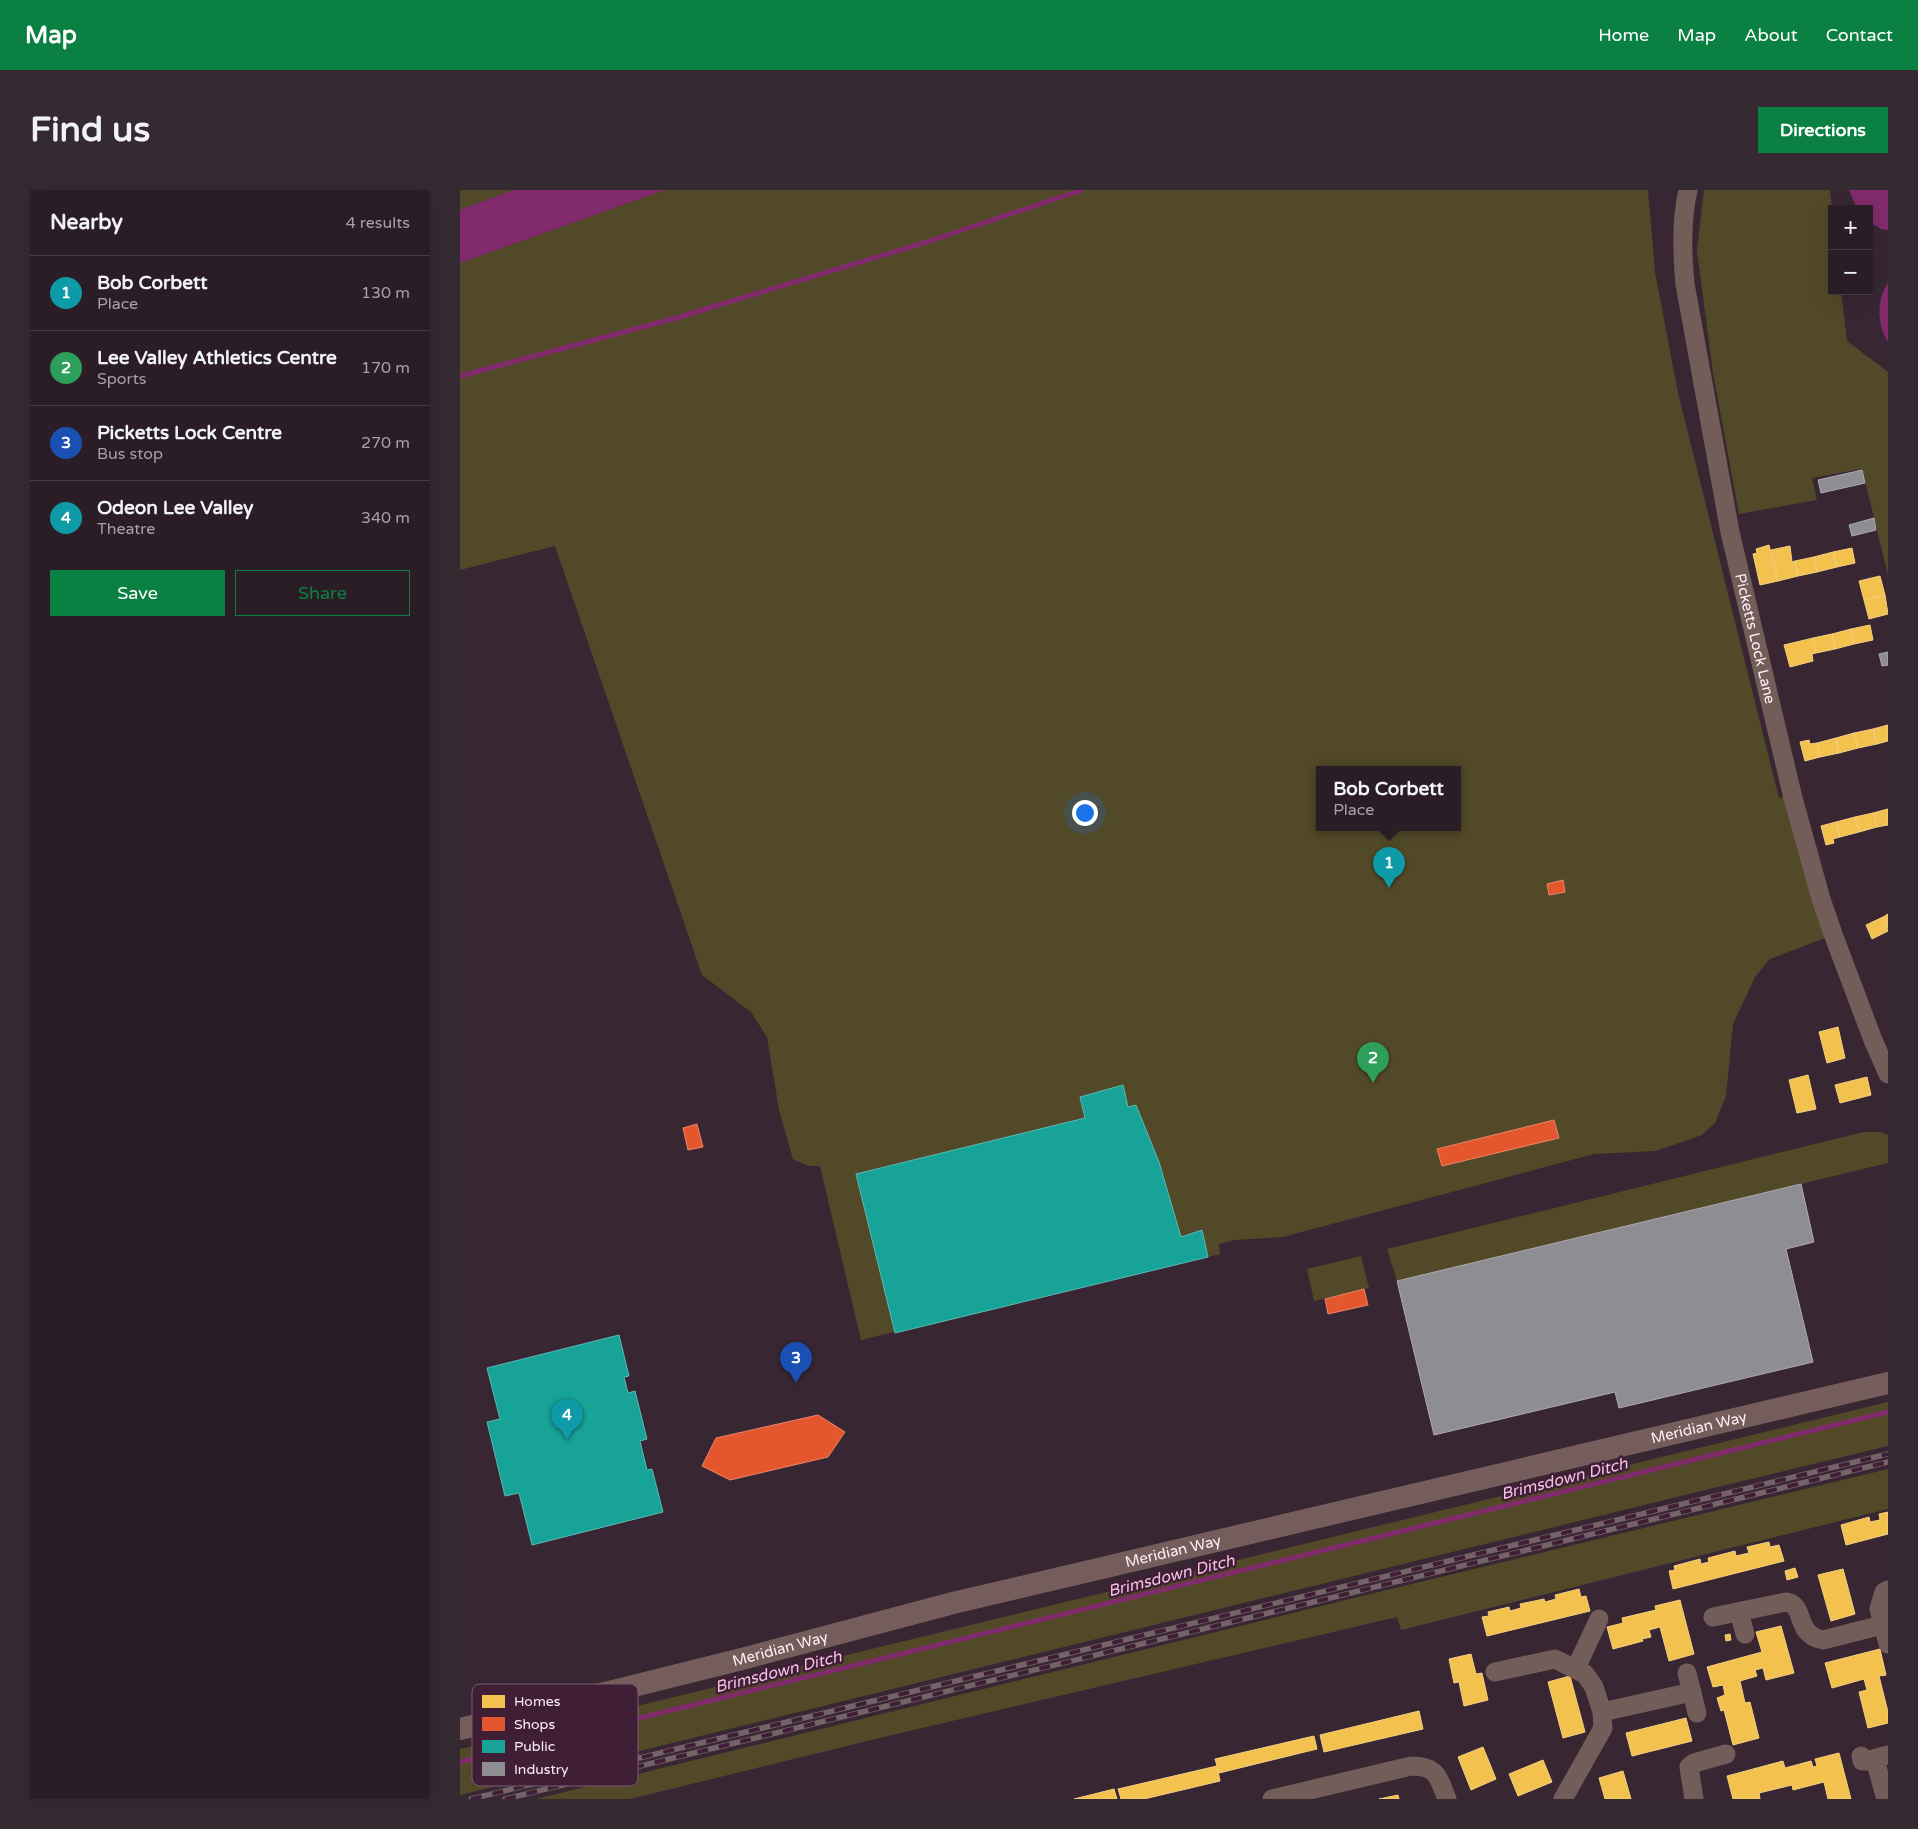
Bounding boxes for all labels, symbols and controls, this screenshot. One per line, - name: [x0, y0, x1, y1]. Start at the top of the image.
- text: Map: [25, 21, 77, 50]
- text: Home: [1598, 24, 1649, 46]
- text: Map: [1677, 24, 1716, 46]
- text: About: [1744, 24, 1798, 46]
- text: Contact: [1826, 24, 1893, 46]
- button: Directions: [1758, 107, 1888, 153]
- text: Find us: [30, 109, 150, 151]
- map controls: [1828, 205, 1873, 295]
- button: +: [1828, 205, 1873, 250]
- text: Nearby: [50, 210, 123, 235]
- text: 4 results: [346, 213, 410, 233]
- button: −: [1828, 250, 1873, 295]
- text: Bob Corbett: [97, 272, 208, 294]
- text: 1: [61, 283, 71, 303]
- text: 130 m: [361, 283, 410, 303]
- text: Place: [97, 294, 138, 314]
- text: Lee Valley Athletics Centre: [97, 347, 337, 369]
- text: 2: [61, 358, 71, 378]
- text: 170 m: [361, 358, 410, 378]
- text: Sports: [97, 369, 146, 389]
- text: Picketts Lock Centre: [97, 422, 282, 444]
- text: 3: [61, 433, 71, 453]
- text: 270 m: [361, 433, 410, 453]
- text: Bus stop: [97, 444, 163, 464]
- text: Odeon Lee Valley: [97, 497, 253, 519]
- text: 4: [61, 508, 71, 528]
- text: 340 m: [361, 508, 410, 528]
- text: Theatre: [97, 519, 155, 539]
- button: Save: [50, 570, 225, 616]
- button: Share: [235, 570, 410, 616]
- street label: Picketts Lock Lane: [1731, 572, 1779, 706]
- popup: [1316, 766, 1461, 831]
- text: Bob Corbett: [1333, 778, 1444, 800]
- your location: [1072, 800, 1098, 826]
- text: Place: [1333, 800, 1374, 820]
- pin: 1: [1373, 847, 1405, 888]
- pin: 2: [1357, 1042, 1389, 1083]
- pin: 3: [780, 1342, 812, 1383]
- pin: 4: [551, 1399, 583, 1440]
- street label: Meridian Way: [1649, 1408, 1748, 1447]
- water label: Brimsdown Ditch: [1499, 1453, 1631, 1504]
- street label: Meridian Way: [1123, 1531, 1223, 1571]
- water label: Brimsdown Ditch: [1106, 1550, 1238, 1601]
- street label: Meridian Way: [730, 1628, 830, 1670]
- water label: Brimsdown Ditch: [713, 1646, 845, 1697]
- legend: [472, 1684, 638, 1786]
- text: Homes: [514, 1693, 561, 1710]
- text: Shops: [514, 1716, 555, 1733]
- text: Public: [514, 1738, 555, 1755]
- text: Industry: [514, 1761, 569, 1778]

